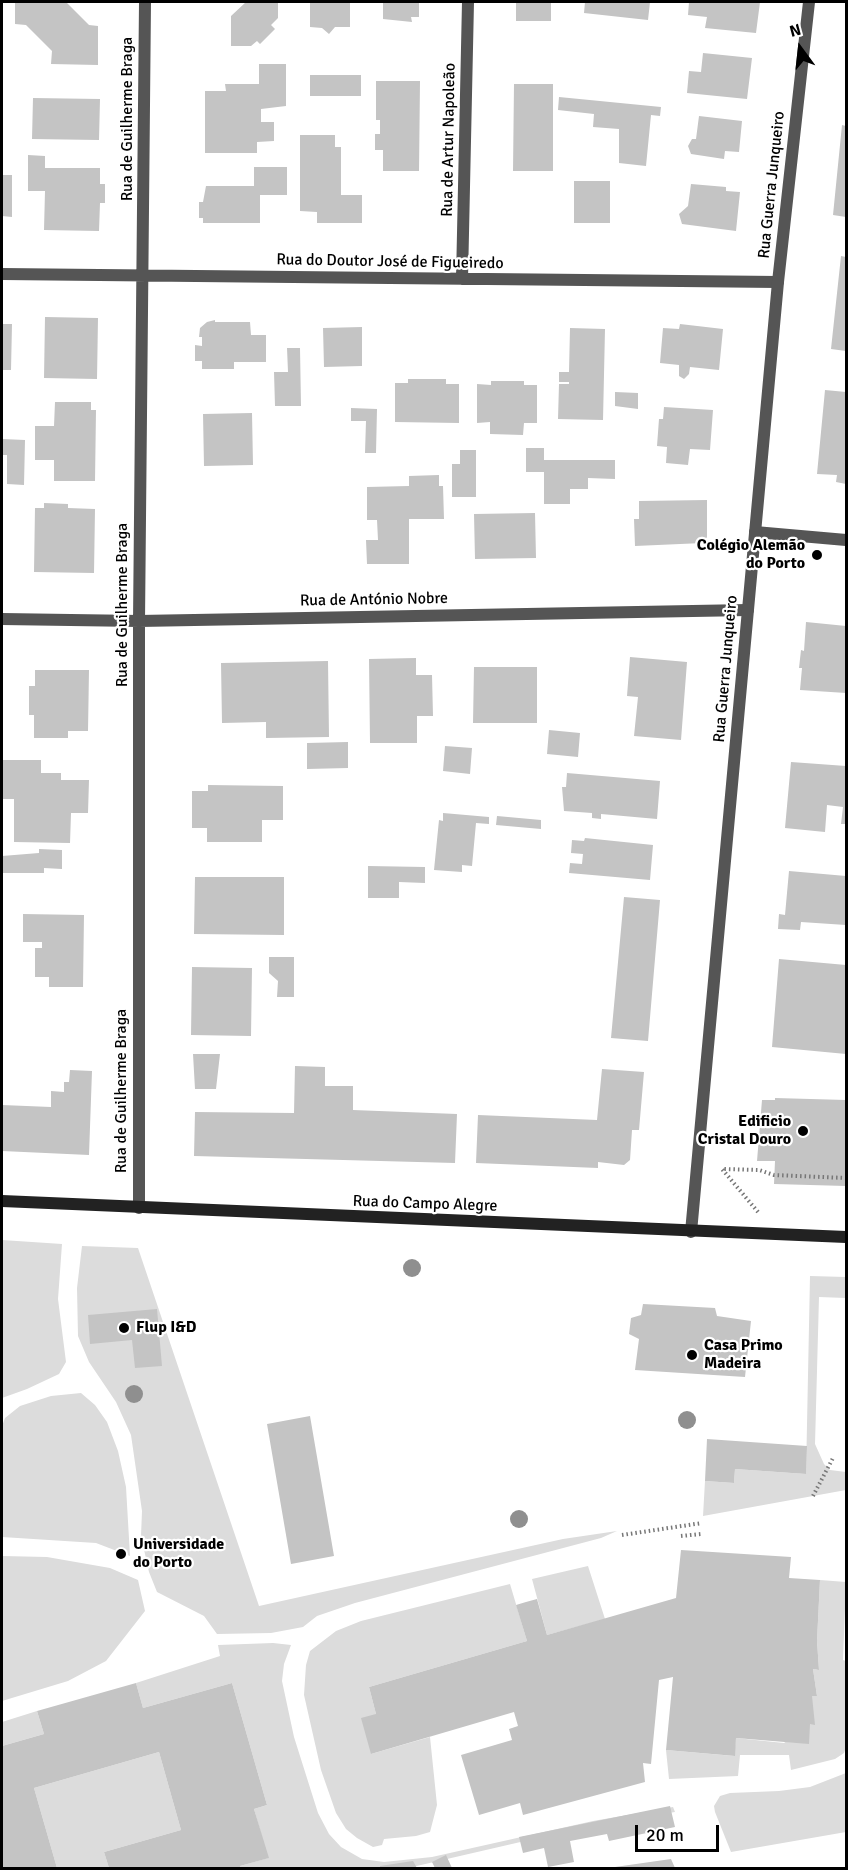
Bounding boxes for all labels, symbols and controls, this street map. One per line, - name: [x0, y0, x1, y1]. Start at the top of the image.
- north arrow: [770, 18, 830, 78]
- text: N: [787, 20, 803, 42]
- street label: Rua de Guilherme Braga: [118, 37, 138, 201]
- street label: Rua de Artur Napoleão: [438, 63, 460, 217]
- street label: Rua Guerra Junqueiro: [755, 110, 789, 260]
- street label: Rua do Doutor José de Figueiredo: [276, 250, 504, 274]
- street label: Rua de Guilherme Braga: [113, 523, 133, 687]
- place label: Colégio Alemão do Porto: [697, 536, 805, 574]
- marker: Colégio Alemão do Porto: [810, 548, 824, 562]
- street label: Rua de António Nobre: [300, 589, 448, 611]
- street label: Rua Guerra Junqueiro: [710, 594, 742, 744]
- street label: Rua de Guilherme Braga: [112, 1009, 132, 1173]
- place label: Edificio Cristal Douro: [698, 1112, 791, 1150]
- marker: Edificio Cristal Douro: [796, 1124, 810, 1138]
- street label: Rua do Campo Alegre: [352, 1192, 498, 1216]
- place label: Flup I&D: [136, 1318, 196, 1338]
- marker: Flup I&D: [117, 1321, 131, 1335]
- place label: Casa Primo Madeira: [704, 1336, 783, 1374]
- marker: Casa Primo Madeira: [685, 1348, 699, 1362]
- place label: Universidade do Porto: [133, 1535, 224, 1573]
- marker: Universidade do Porto: [114, 1547, 128, 1561]
- scale bar: [638, 1813, 722, 1851]
- text: 20 m: [646, 1824, 684, 1846]

